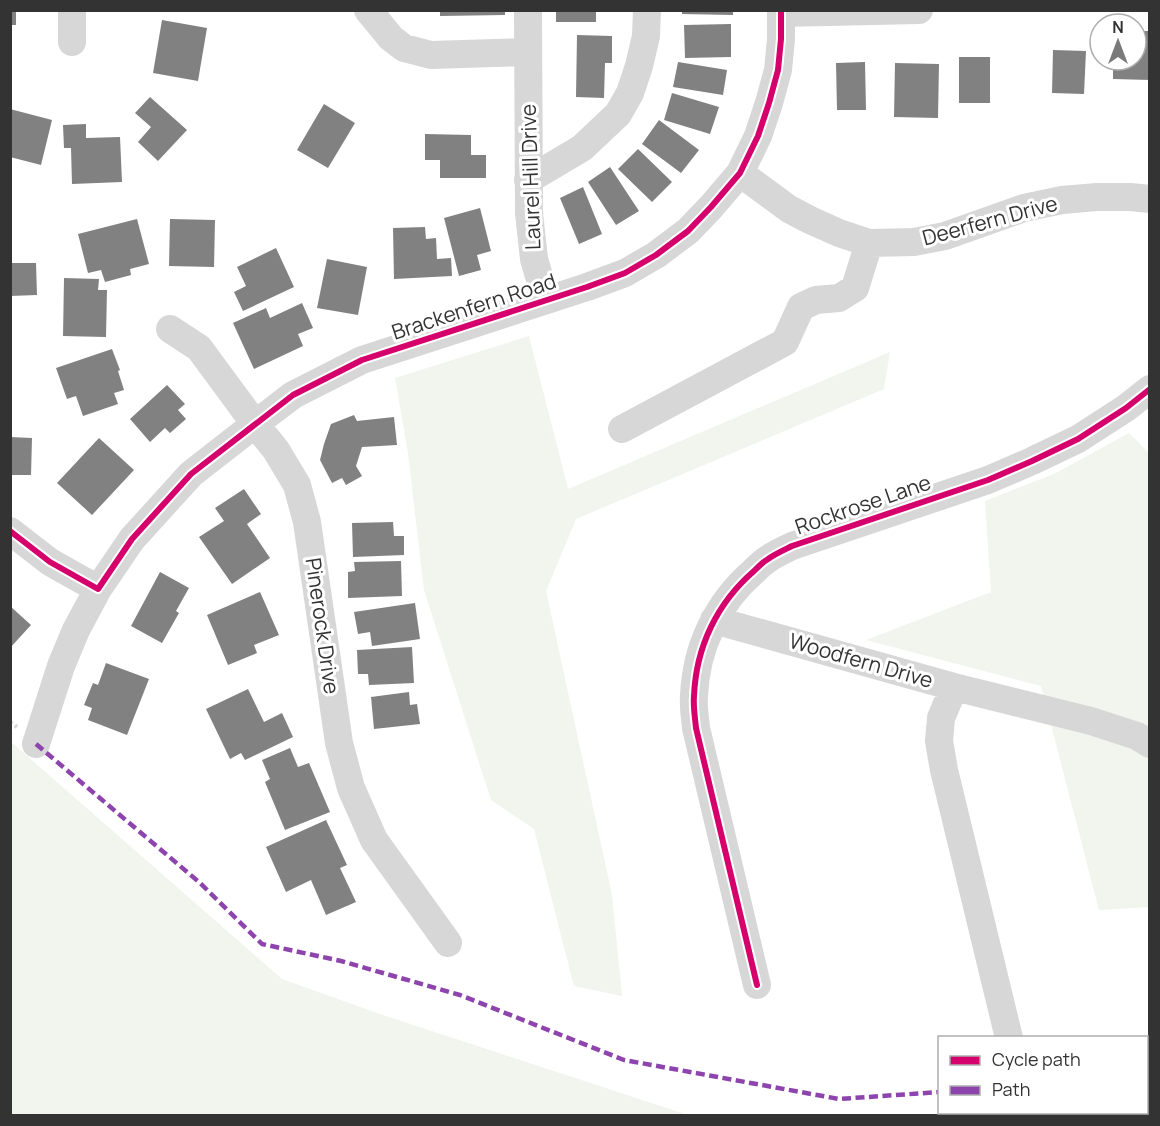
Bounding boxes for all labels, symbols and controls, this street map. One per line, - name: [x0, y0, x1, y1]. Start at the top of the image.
- north arrow: [1088, 12, 1148, 72]
- text: N: [1112, 16, 1124, 38]
- street label: Laurel Hill Drive: [513, 104, 547, 250]
- street label: Deerfern Drive: [919, 189, 1060, 252]
- street label: Brackenfern Road: [388, 266, 559, 346]
- street label: Rockrose Lane: [791, 468, 934, 540]
- street label: Pinerock Drive: [300, 556, 346, 696]
- street label: Woodfern Drive: [786, 626, 936, 694]
- legend: [938, 1036, 1148, 1114]
- text: Cycle path: [992, 1047, 1081, 1071]
- text: Path: [992, 1077, 1030, 1101]

